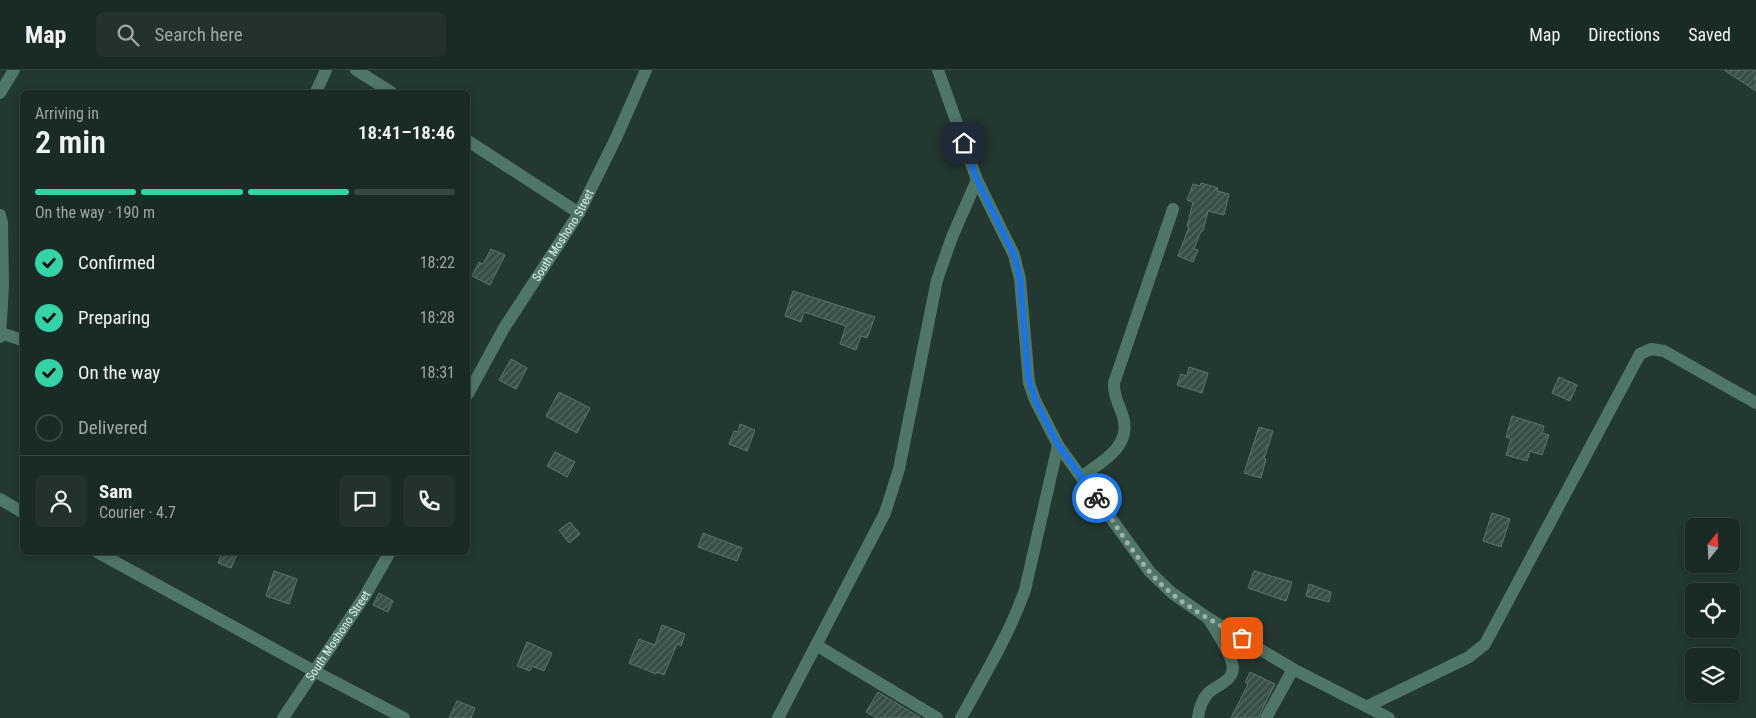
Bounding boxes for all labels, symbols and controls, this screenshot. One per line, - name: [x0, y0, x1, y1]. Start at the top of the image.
- search box: [96, 12, 446, 57]
- text: Map: [25, 21, 66, 49]
- icon: search: [114, 21, 142, 49]
- text: Search here: [154, 23, 243, 46]
- text: Map: [1529, 24, 1560, 45]
- text: Directions: [1588, 24, 1660, 45]
- text: Saved: [1688, 24, 1731, 45]
- text: Arriving in: [35, 104, 99, 123]
- text: 18:41–18:46: [358, 121, 455, 144]
- pin: [943, 122, 985, 164]
- text: 2 min: [35, 123, 106, 161]
- icon: home: [950, 129, 978, 157]
- street label: South Moshono Street: [529, 187, 597, 284]
- text: On the way · 190 m: [35, 203, 155, 222]
- icon: check: [35, 249, 63, 277]
- text: Confirmed: [78, 251, 155, 274]
- text: 18:22: [420, 253, 455, 272]
- icon: check: [35, 304, 63, 332]
- text: Preparing: [78, 306, 150, 329]
- text: 18:28: [420, 308, 455, 327]
- icon: check: [35, 359, 63, 387]
- text: On the way: [78, 361, 160, 384]
- text: 18:31: [420, 363, 455, 382]
- text: Delivered: [78, 416, 147, 439]
- courier: [1072, 473, 1122, 523]
- button: person: [35, 475, 87, 527]
- button: chat: [339, 475, 391, 527]
- button: phone: [403, 475, 455, 527]
- text: Sam: [99, 480, 132, 503]
- icon: bike: [1083, 484, 1111, 512]
- text: Courier · 4.7: [99, 503, 176, 522]
- north arrow: [1685, 518, 1740, 572]
- map controls: [1685, 518, 1740, 703]
- button: locate: [1685, 583, 1740, 638]
- street label: South Moshono Street: [303, 588, 374, 683]
- pin: [1221, 617, 1263, 659]
- icon: bag: [1228, 624, 1256, 652]
- button: layers: [1685, 648, 1740, 703]

